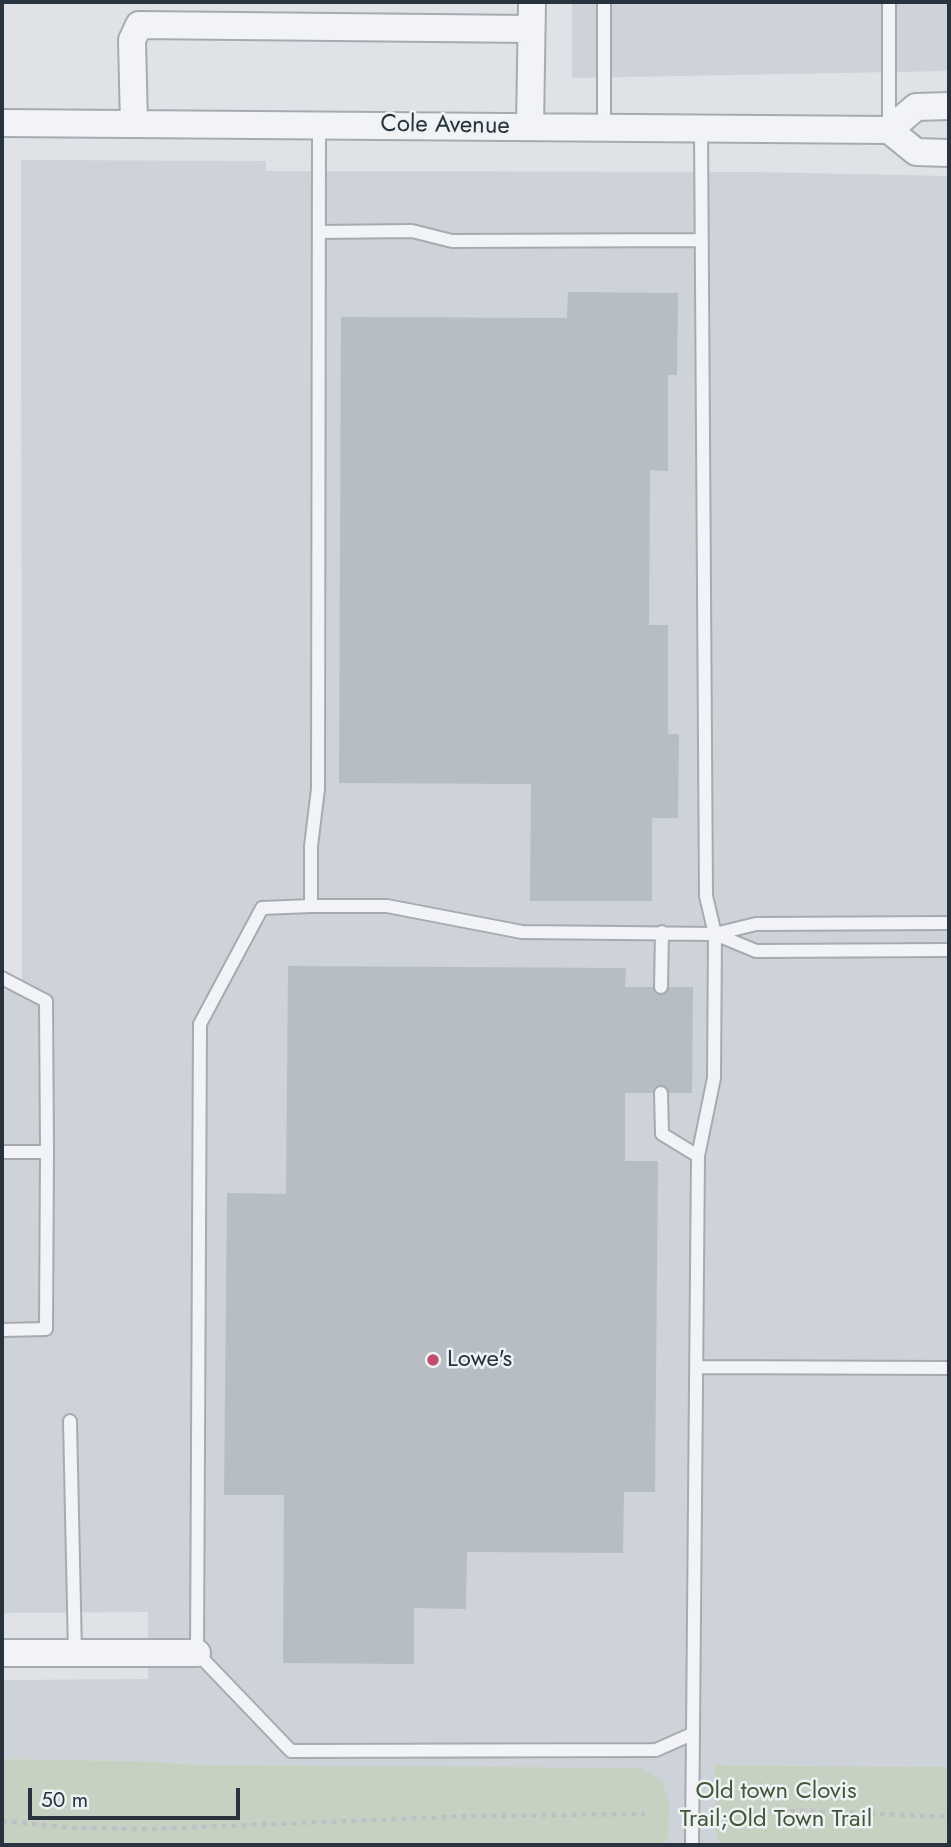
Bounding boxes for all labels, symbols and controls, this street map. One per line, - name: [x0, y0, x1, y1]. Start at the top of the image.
- street label: Cole Avenue: [380, 110, 510, 142]
- place label: Lowe's: [447, 1346, 512, 1374]
- marker: Lowe's: [425, 1352, 441, 1368]
- scale bar: [32, 1773, 243, 1817]
- park label: Old town Clovis Trail;Old Town Trail: [680, 1778, 872, 1834]
- text: 50 m: [41, 1785, 88, 1815]

